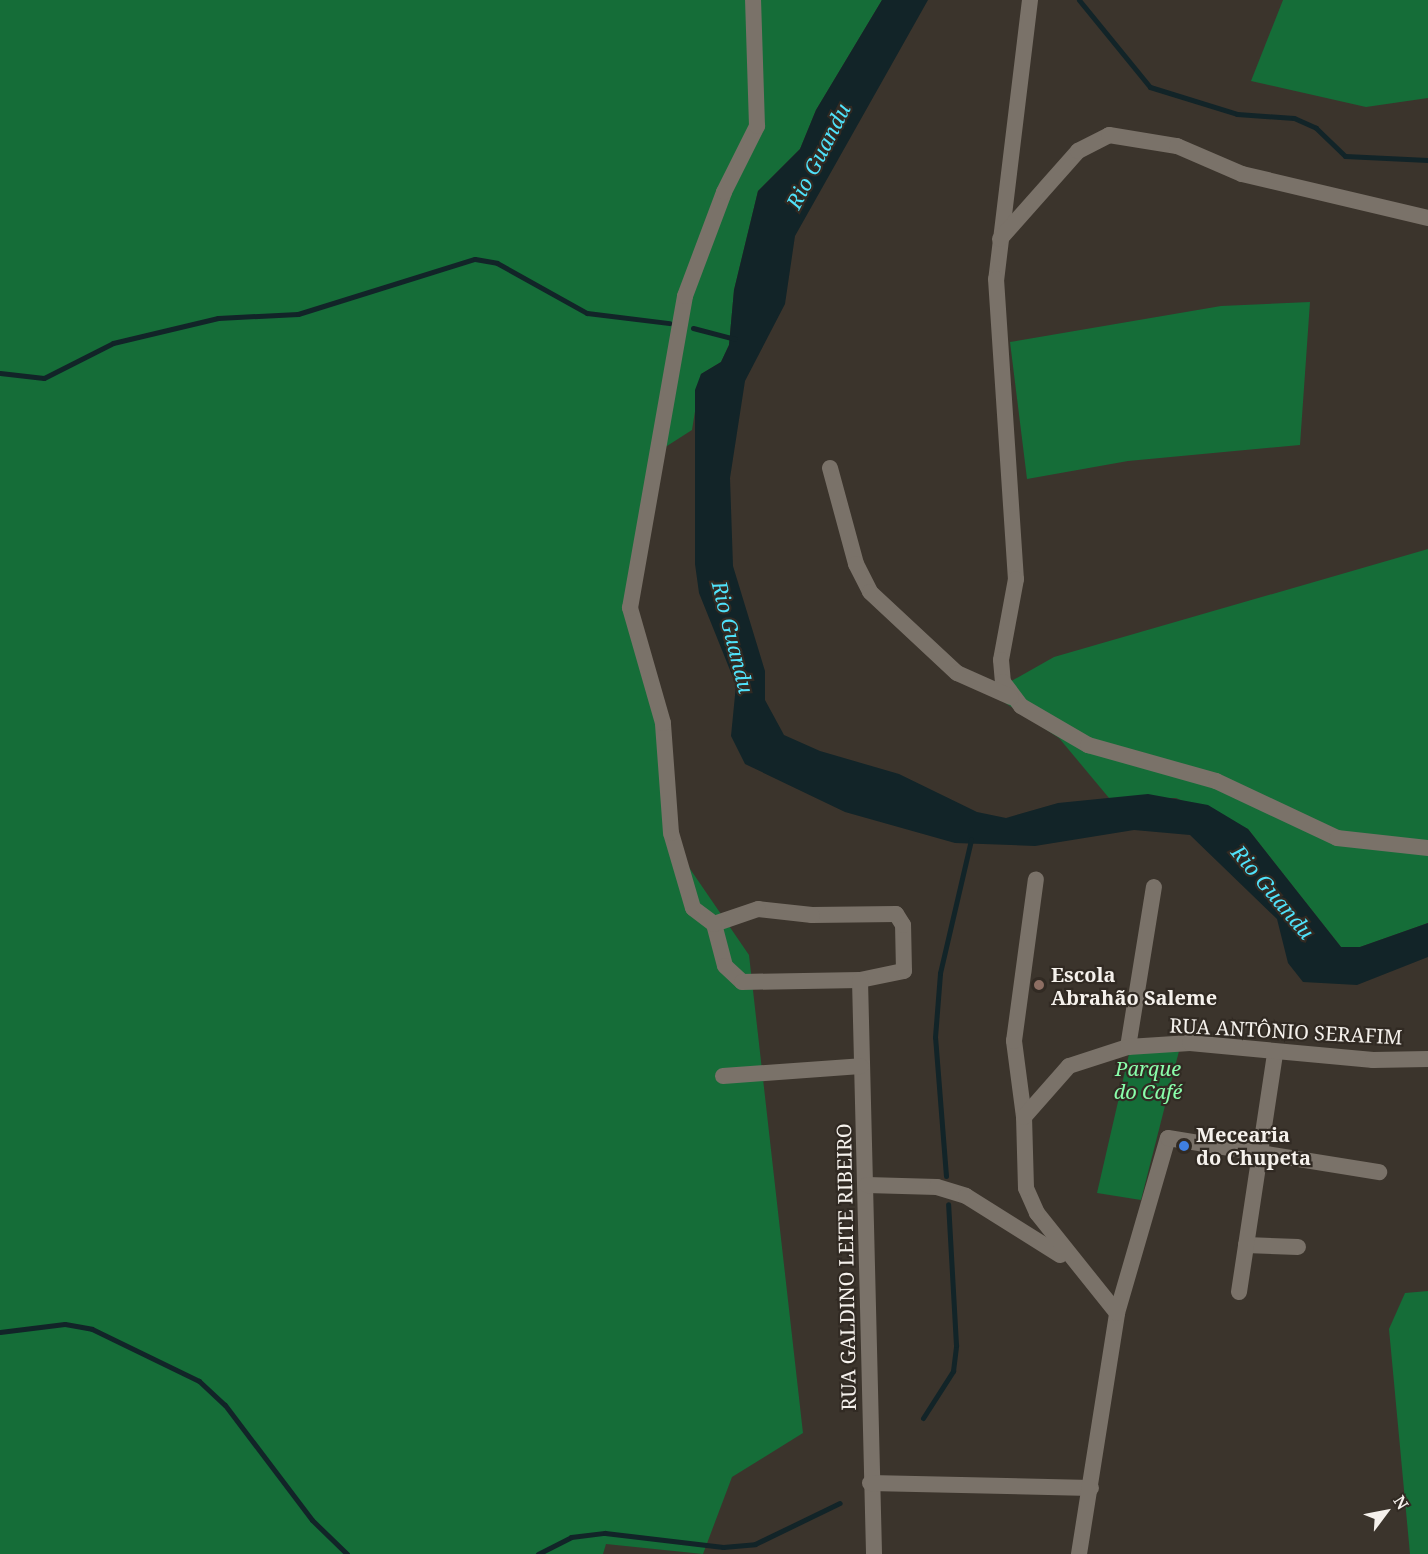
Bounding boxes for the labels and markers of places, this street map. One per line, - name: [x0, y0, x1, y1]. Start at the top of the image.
- place label: Escola Abrahão Saleme: [1051, 962, 1217, 1009]
- marker: Escola Abrahão Saleme: [1032, 978, 1046, 992]
- place label: Mecearia do Chupeta: [1196, 1122, 1311, 1169]
- marker: Mecearia do Chupeta: [1177, 1139, 1191, 1153]

